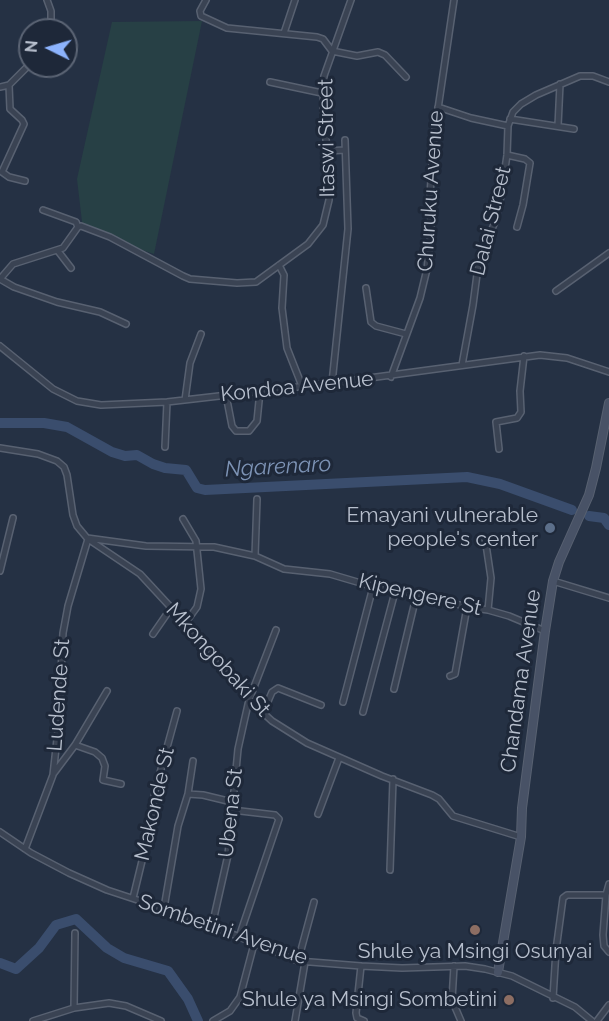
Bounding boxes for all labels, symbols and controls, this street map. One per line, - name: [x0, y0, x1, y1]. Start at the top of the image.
- north arrow: [18, 18, 78, 78]
- text: N: [22, 40, 42, 53]
- street label: Itaswi Street: [313, 78, 341, 198]
- street label: Churuku Avenue: [413, 110, 449, 272]
- street label: Dalai Street: [465, 164, 517, 278]
- street label: Kondoa Avenue: [219, 366, 375, 408]
- water label: Ngarenaro: [224, 451, 332, 483]
- place label: Emayani vulnerable people's center: [346, 503, 538, 553]
- marker: Emayani vulnerable people's center: [543, 521, 557, 535]
- street label: Kipengere St: [356, 569, 484, 621]
- street label: Chandama Avenue: [496, 588, 546, 774]
- street label: Mkongobaki St: [160, 598, 276, 722]
- street label: Ludende St: [43, 638, 75, 752]
- street label: Makonde St: [130, 745, 180, 863]
- street label: Ubena St: [214, 767, 248, 859]
- street label: Sombetini Avenue: [135, 889, 311, 971]
- marker: Shule ya Msingi Osunyai: [468, 923, 482, 937]
- place label: Shule ya Msingi Osunyai: [358, 939, 592, 965]
- place label: Shule ya Msingi Sombetini: [242, 987, 497, 1013]
- marker: Shule ya Msingi Sombetini: [502, 993, 516, 1007]

